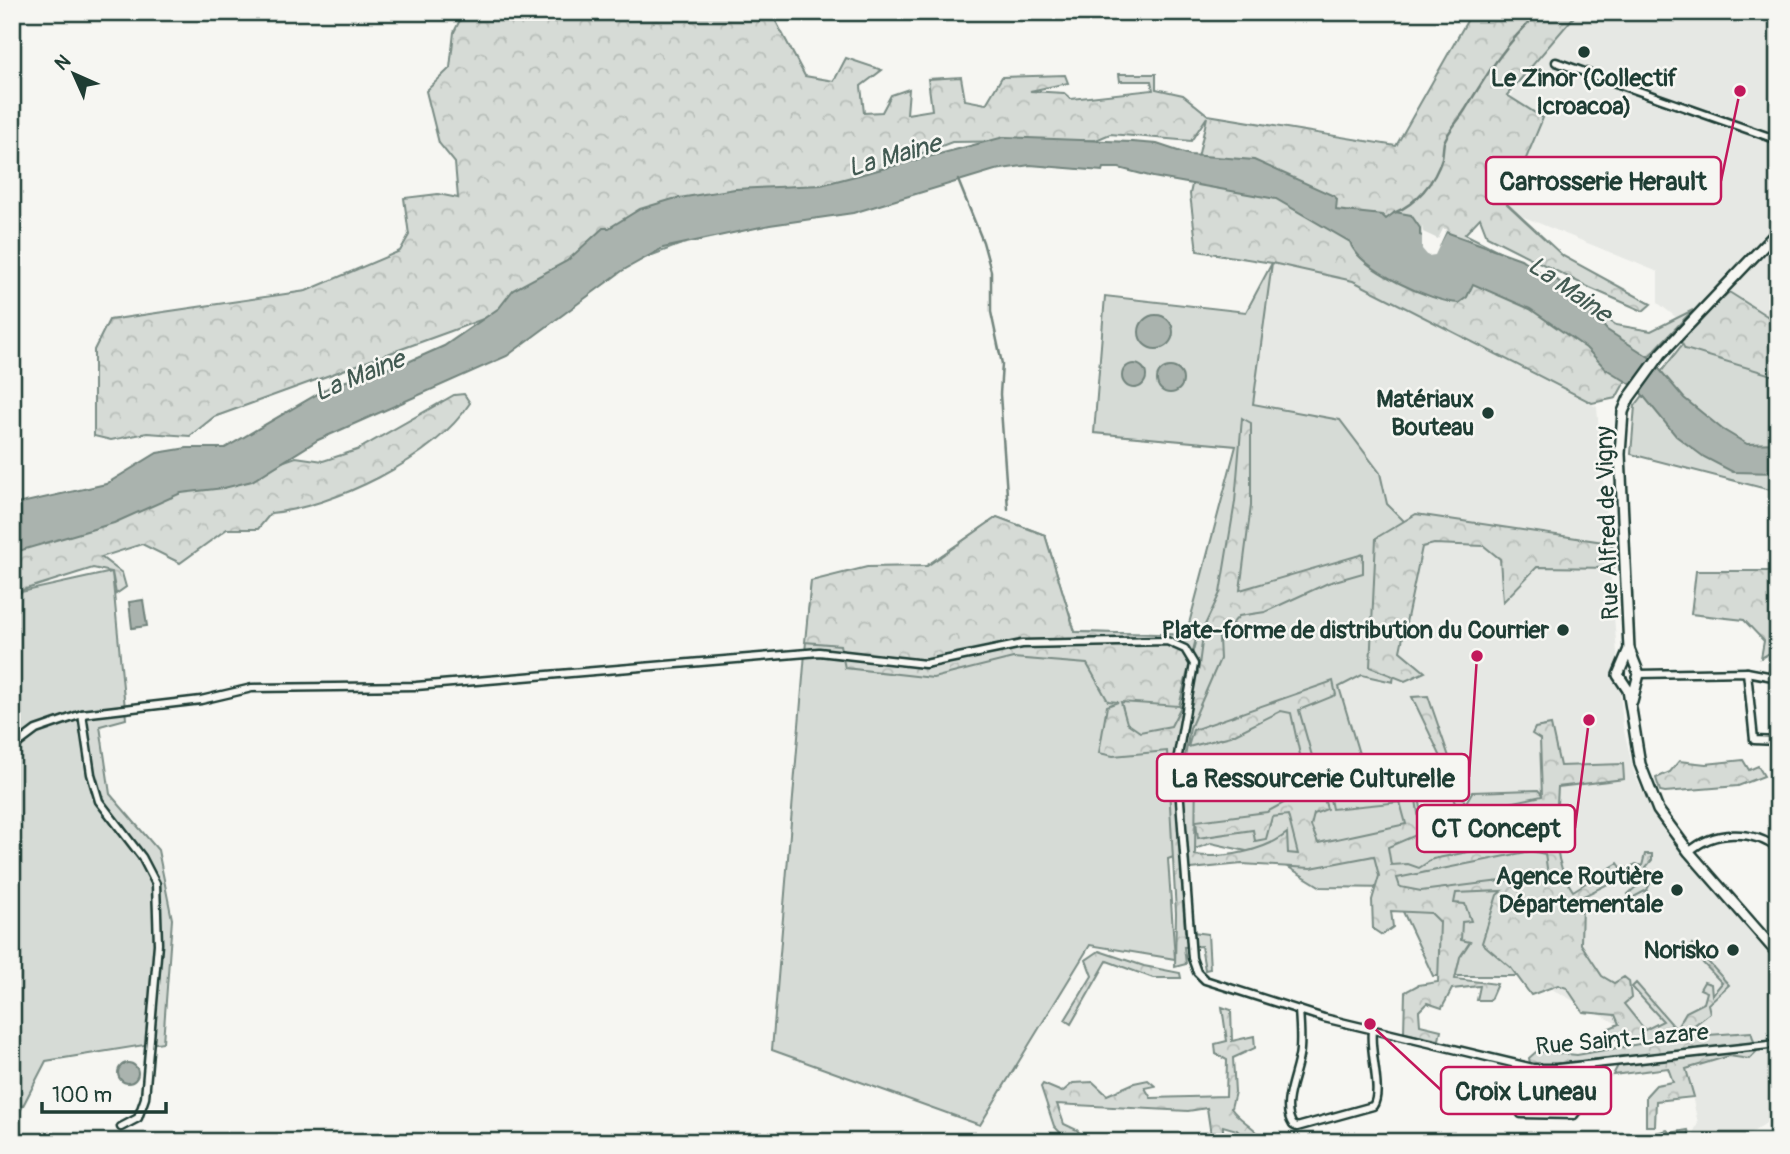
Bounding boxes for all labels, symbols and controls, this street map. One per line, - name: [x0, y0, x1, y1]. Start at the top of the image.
- north arrow: [38, 38, 108, 108]
- marker: Le Zinor (Collectif Icroacoa): [1576, 44, 1592, 60]
- text: N: [50, 50, 76, 76]
- place label: Le Zinor (Collectif Icroacoa): [1491, 64, 1678, 121]
- water label: La Maine: [844, 127, 946, 184]
- callout: Carrosserie Herault: [1486, 157, 1721, 204]
- text: Carrosserie Herault: [1499, 166, 1707, 198]
- water label: La Maine: [1521, 249, 1619, 331]
- water label: La Maine: [309, 342, 411, 409]
- place label: Matériaux Bouteau: [1376, 385, 1474, 442]
- marker: Matériaux Bouteau: [1480, 405, 1496, 421]
- street label: Rue Alfred de Vigny: [1590, 426, 1625, 620]
- place label: Plate-forme de distribution du Courrier: [1162, 616, 1549, 645]
- marker: Plate-forme de distribution du Courrier: [1555, 622, 1571, 638]
- callout: La Ressourcerie Culturelle: [1157, 754, 1469, 801]
- text: La Ressourcerie Culturelle: [1171, 763, 1456, 795]
- callout: CT Concept: [1417, 805, 1575, 852]
- text: CT Concept: [1431, 813, 1561, 845]
- place label: Agence Routière Départementale: [1496, 862, 1664, 919]
- marker: Agence Routière Départementale: [1669, 882, 1685, 898]
- place label: Norisko: [1643, 936, 1719, 965]
- marker: Norisko: [1725, 942, 1741, 958]
- street label: Rue Saint-Lazare: [1534, 1017, 1710, 1062]
- callout: Croix Luneau: [1441, 1067, 1611, 1114]
- scale bar: [42, 1070, 166, 1114]
- text: Croix Luneau: [1455, 1076, 1597, 1108]
- text: 100 m: [52, 1082, 112, 1109]

